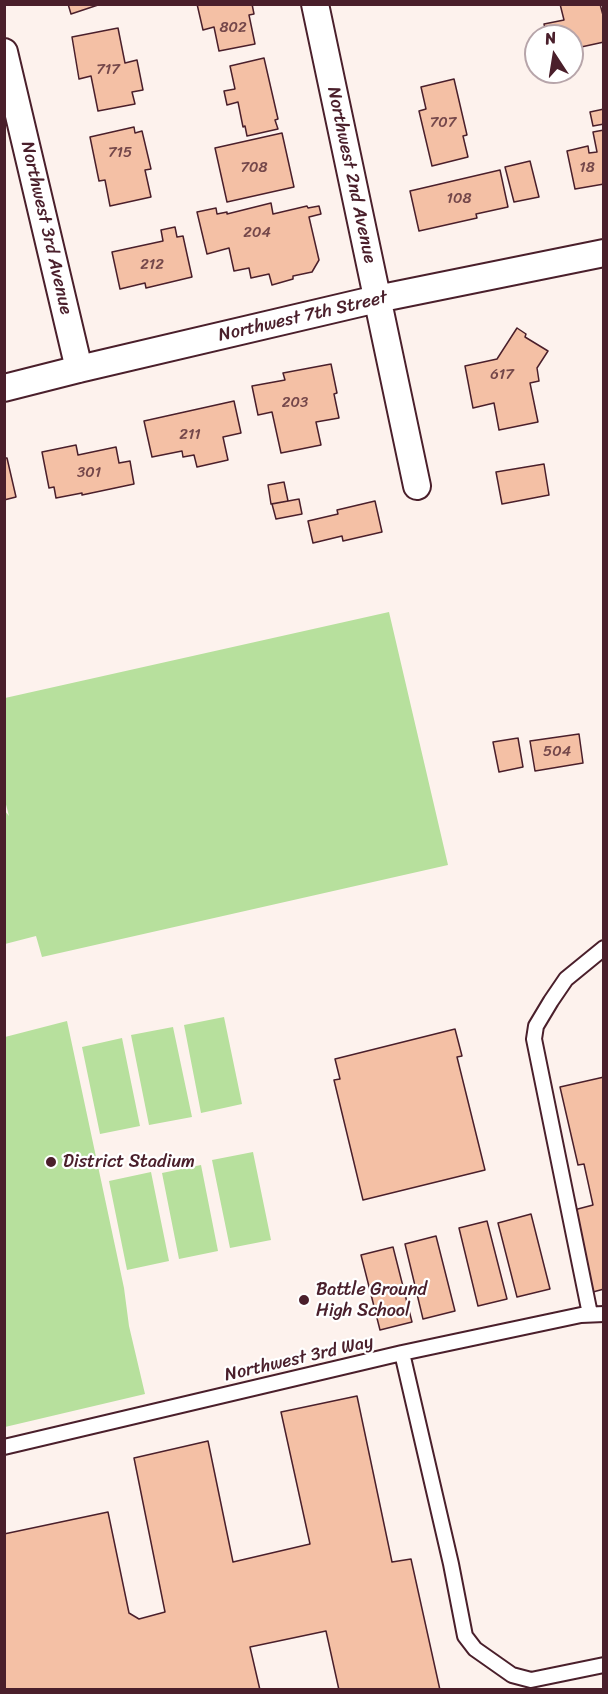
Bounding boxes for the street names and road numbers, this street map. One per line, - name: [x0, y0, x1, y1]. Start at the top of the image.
- street label: Northwest 2nd Avenue: [322, 85, 380, 265]
- street label: Northwest 3rd Avenue: [16, 139, 76, 317]
- street label: Northwest 7th Street: [216, 287, 390, 347]
- street label: Northwest 3rd Way: [223, 1331, 375, 1387]

